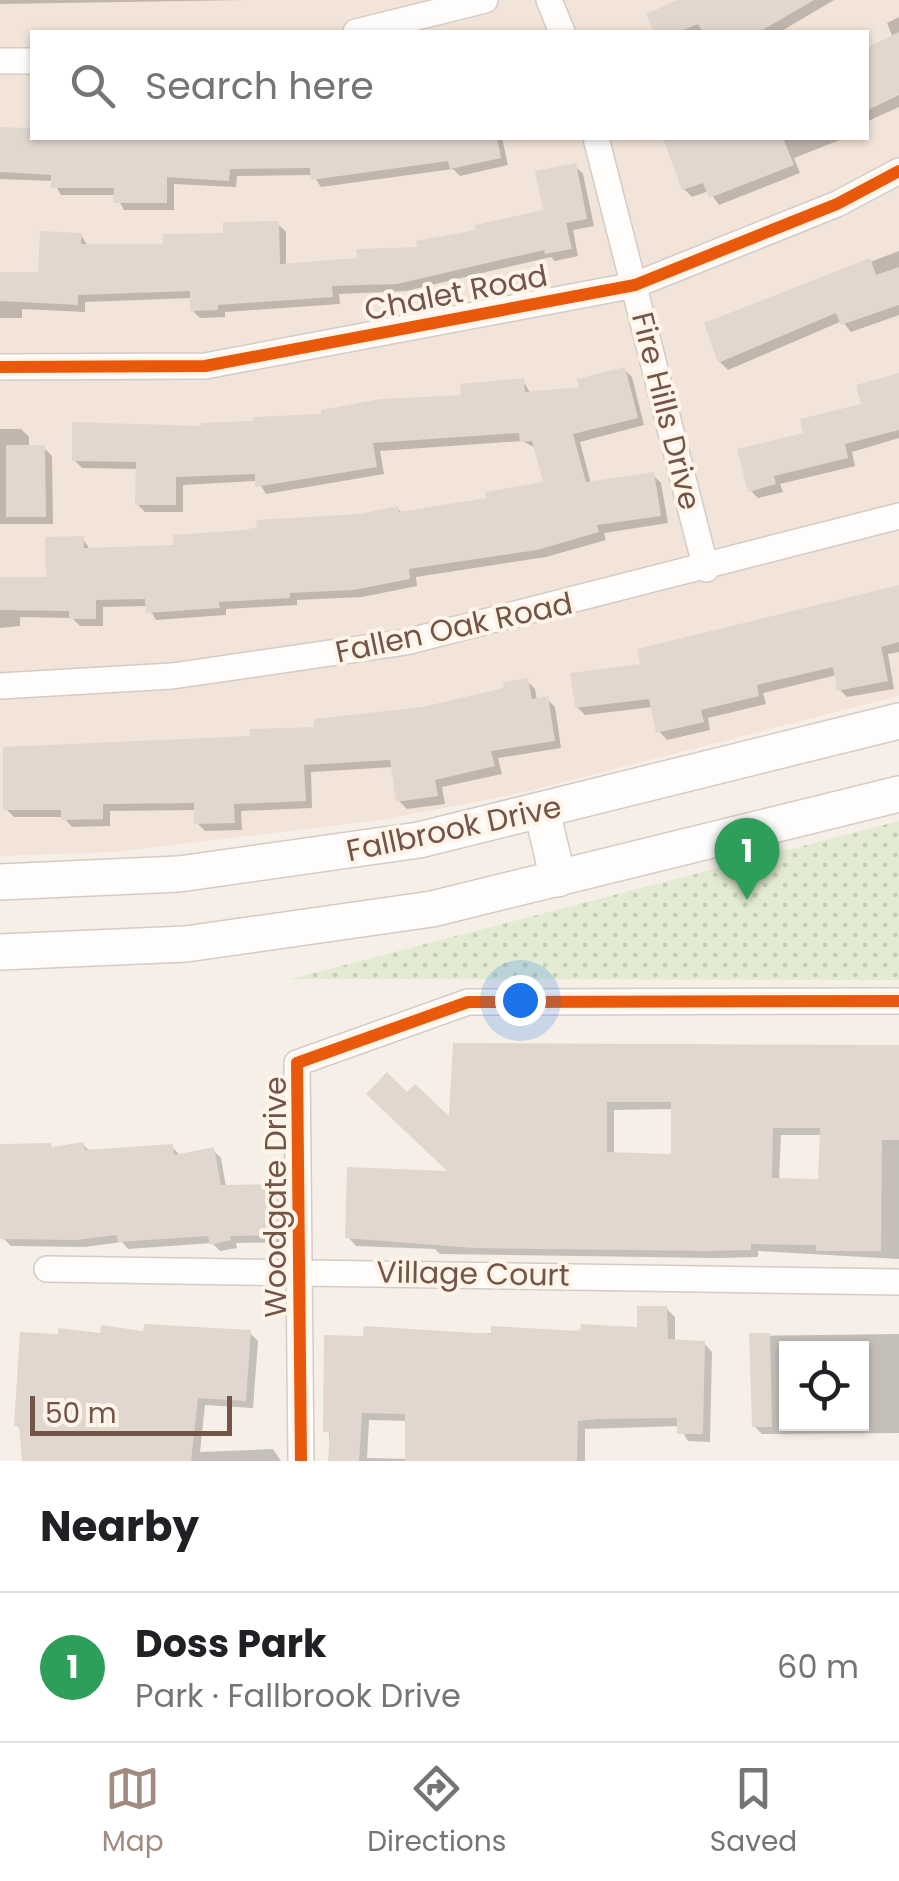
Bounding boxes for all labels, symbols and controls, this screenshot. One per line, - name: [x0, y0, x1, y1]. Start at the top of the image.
- search box: [30, 30, 869, 140]
- icon: search: [65, 58, 120, 113]
- text: Search here: [145, 59, 374, 112]
- street label: Chalet Road: [361, 254, 551, 331]
- street label: Fire Hills Drive: [621, 308, 712, 514]
- street label: Fallen Oak Road: [331, 581, 576, 674]
- street label: Fallbrook Drive: [342, 785, 565, 872]
- pin: 1: [714, 818, 780, 900]
- your location: [495, 975, 546, 1026]
- street label: Woodgate Drive: [254, 1076, 297, 1318]
- street label: Village Court: [376, 1250, 570, 1297]
- map controls: [779, 1341, 869, 1431]
- button: locate: [779, 1341, 869, 1431]
- scale bar: [30, 1391, 232, 1436]
- text: 50 m: [45, 1394, 116, 1433]
- text: Nearby: [40, 1497, 199, 1556]
- text: Doss Park: [135, 1617, 327, 1670]
- text: 1: [66, 1644, 79, 1689]
- text: 60 m: [777, 1644, 859, 1689]
- text: Park · Fallbrook Drive: [135, 1673, 461, 1718]
- tab: Map: [102, 1761, 164, 1863]
- tab: Directions: [367, 1761, 506, 1863]
- tab: Saved: [710, 1761, 797, 1863]

